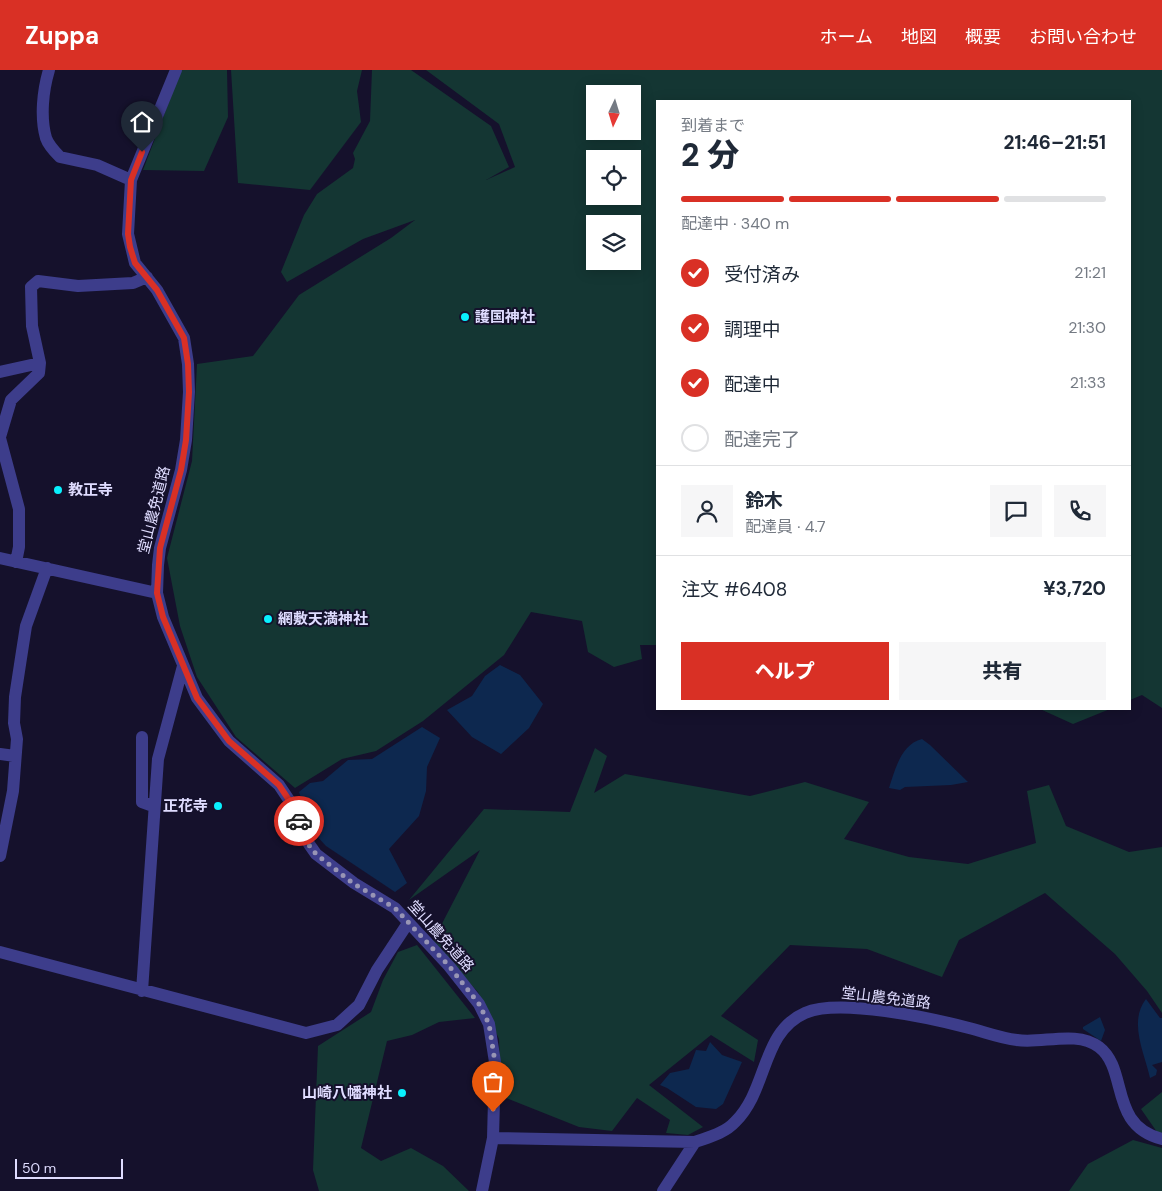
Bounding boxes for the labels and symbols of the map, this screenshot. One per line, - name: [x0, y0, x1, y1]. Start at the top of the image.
- north arrow: [586, 85, 641, 140]
- pin: [121, 101, 163, 152]
- place label: 護国神社: [475, 307, 535, 327]
- marker: 護国神社: [459, 311, 471, 323]
- street label: 堂山農免道路: [133, 464, 175, 556]
- place label: 教正寺: [68, 480, 113, 500]
- marker: 教正寺: [52, 484, 64, 496]
- place label: 網敷天満神社: [278, 609, 368, 629]
- marker: 網敷天満神社: [262, 613, 274, 625]
- place label: 正花寺: [163, 796, 208, 816]
- courier: [274, 796, 324, 846]
- marker: 正花寺: [212, 800, 224, 812]
- street label: 堂山農免道路: [403, 896, 479, 976]
- street label: 堂山農免道路: [840, 983, 932, 1013]
- pin: [472, 1061, 514, 1112]
- place label: 山崎八幡神社: [302, 1083, 392, 1103]
- marker: 山崎八幡神社: [396, 1087, 408, 1099]
- scale bar: [15, 1156, 122, 1179]

